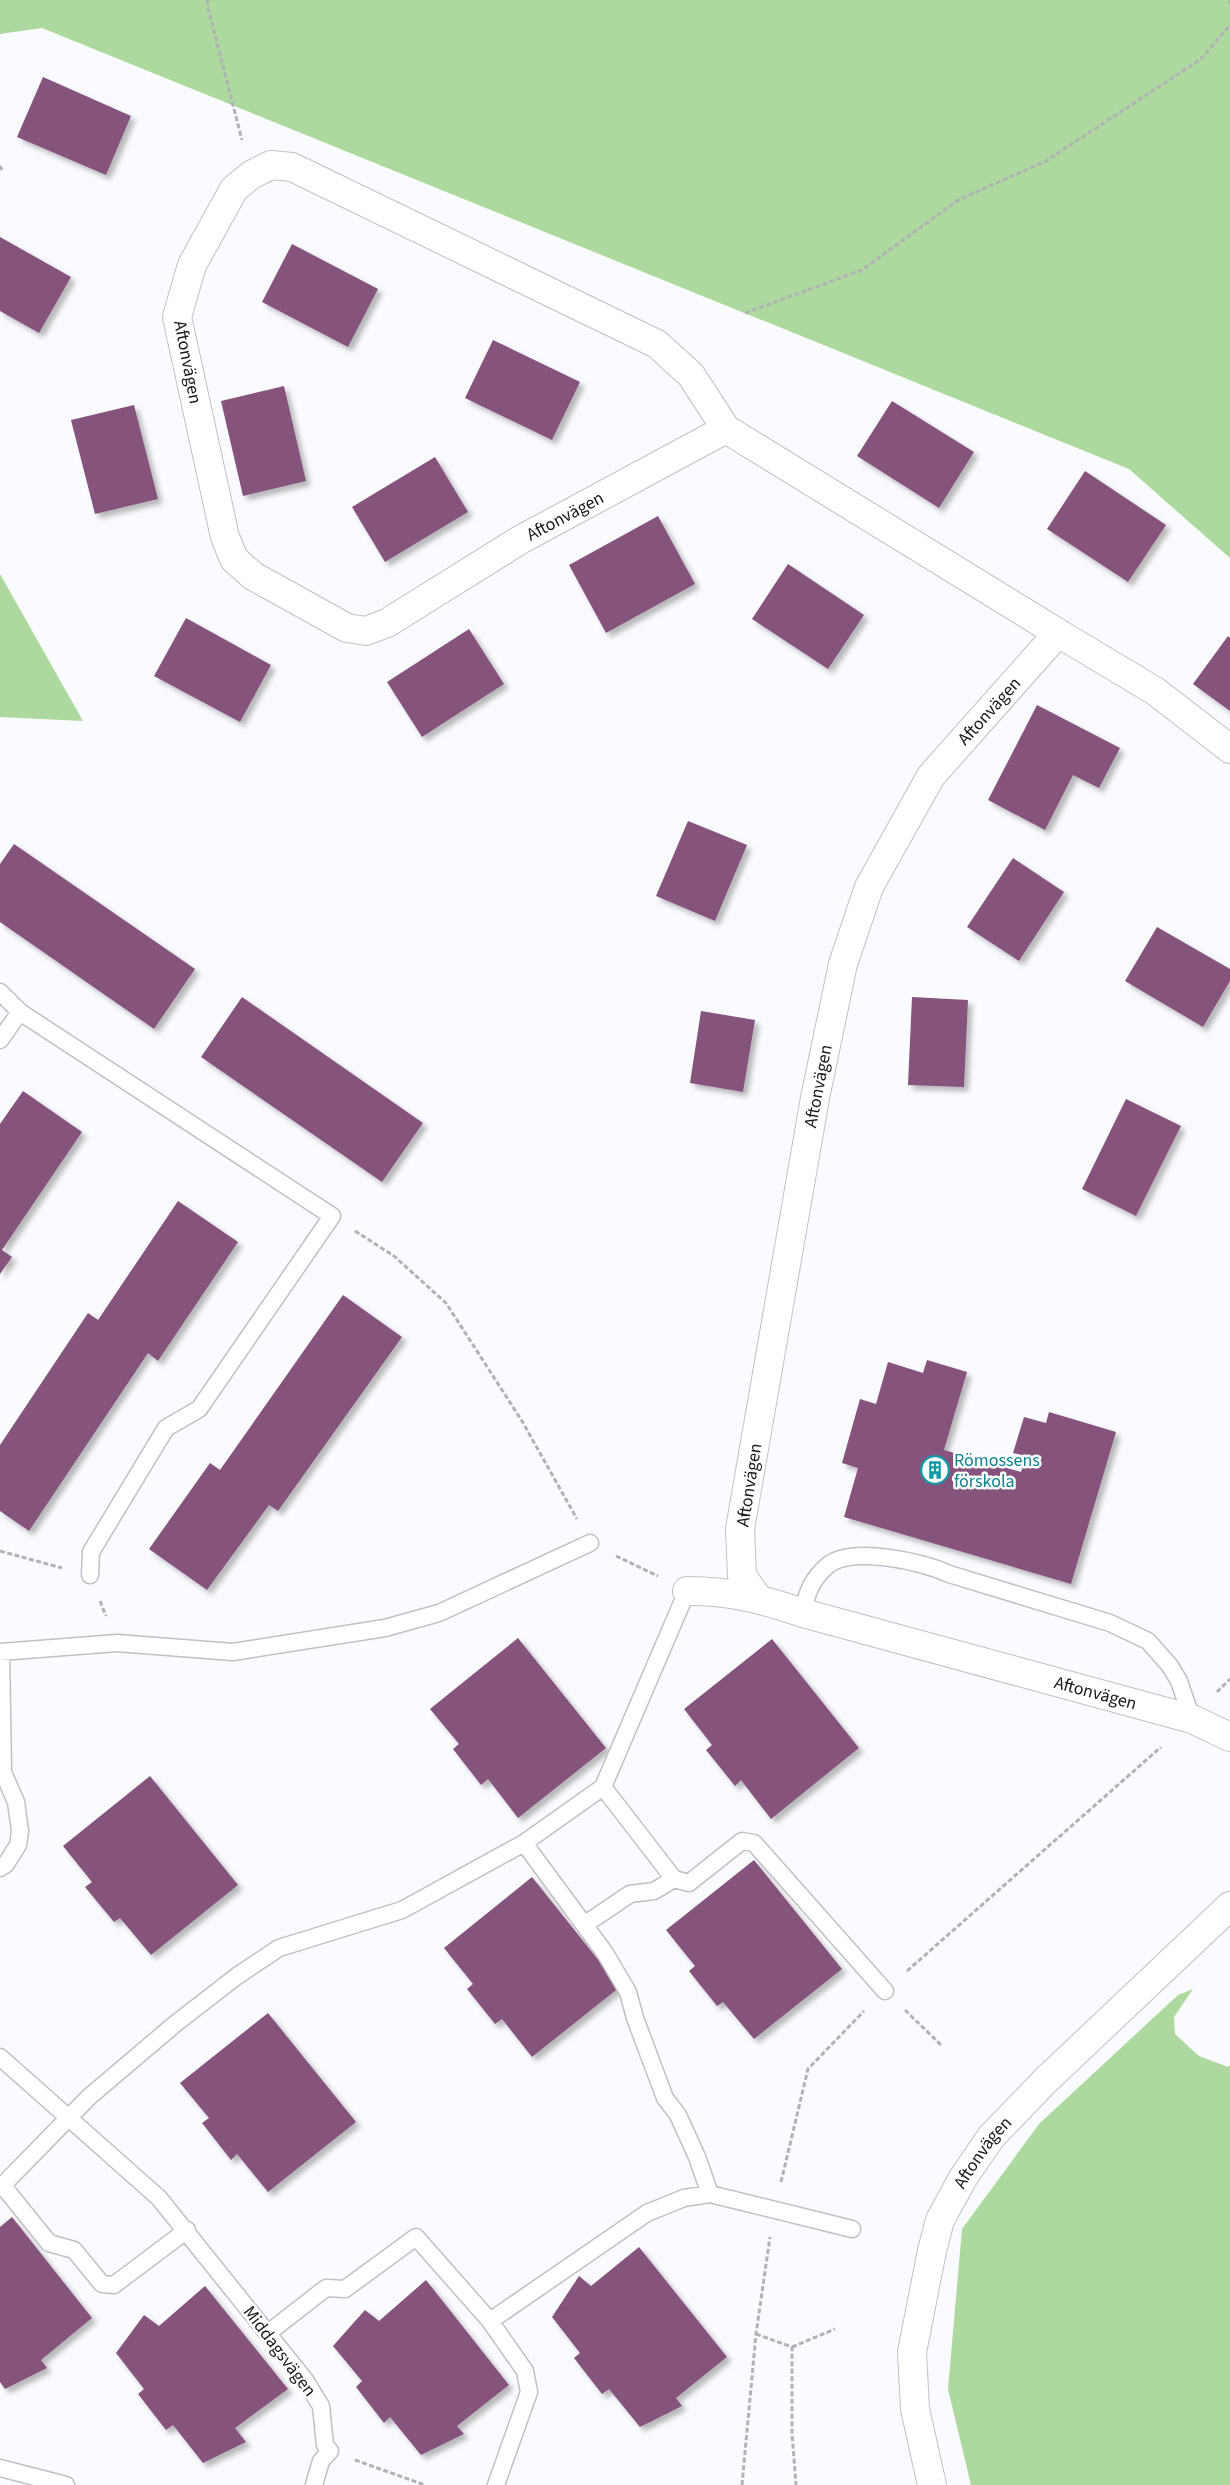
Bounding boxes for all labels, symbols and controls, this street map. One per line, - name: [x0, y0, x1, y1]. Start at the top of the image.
- street label: Aftonvägen: [167, 318, 208, 406]
- street label: Aftonvägen: [522, 486, 608, 547]
- street label: Aftonvägen: [952, 672, 1027, 751]
- street label: Aftonvägen: [798, 1042, 839, 1130]
- street label: Aftonvägen: [731, 1441, 768, 1529]
- place label: Römossens förskola: [954, 1448, 1040, 1494]
- building icon: Römossens förskola: [920, 1455, 950, 1485]
- street label: Aftonvägen: [1052, 1670, 1140, 1716]
- street label: Aftonvägen: [948, 2111, 1018, 2193]
- street label: Middagsvägen: [237, 2301, 322, 2402]

